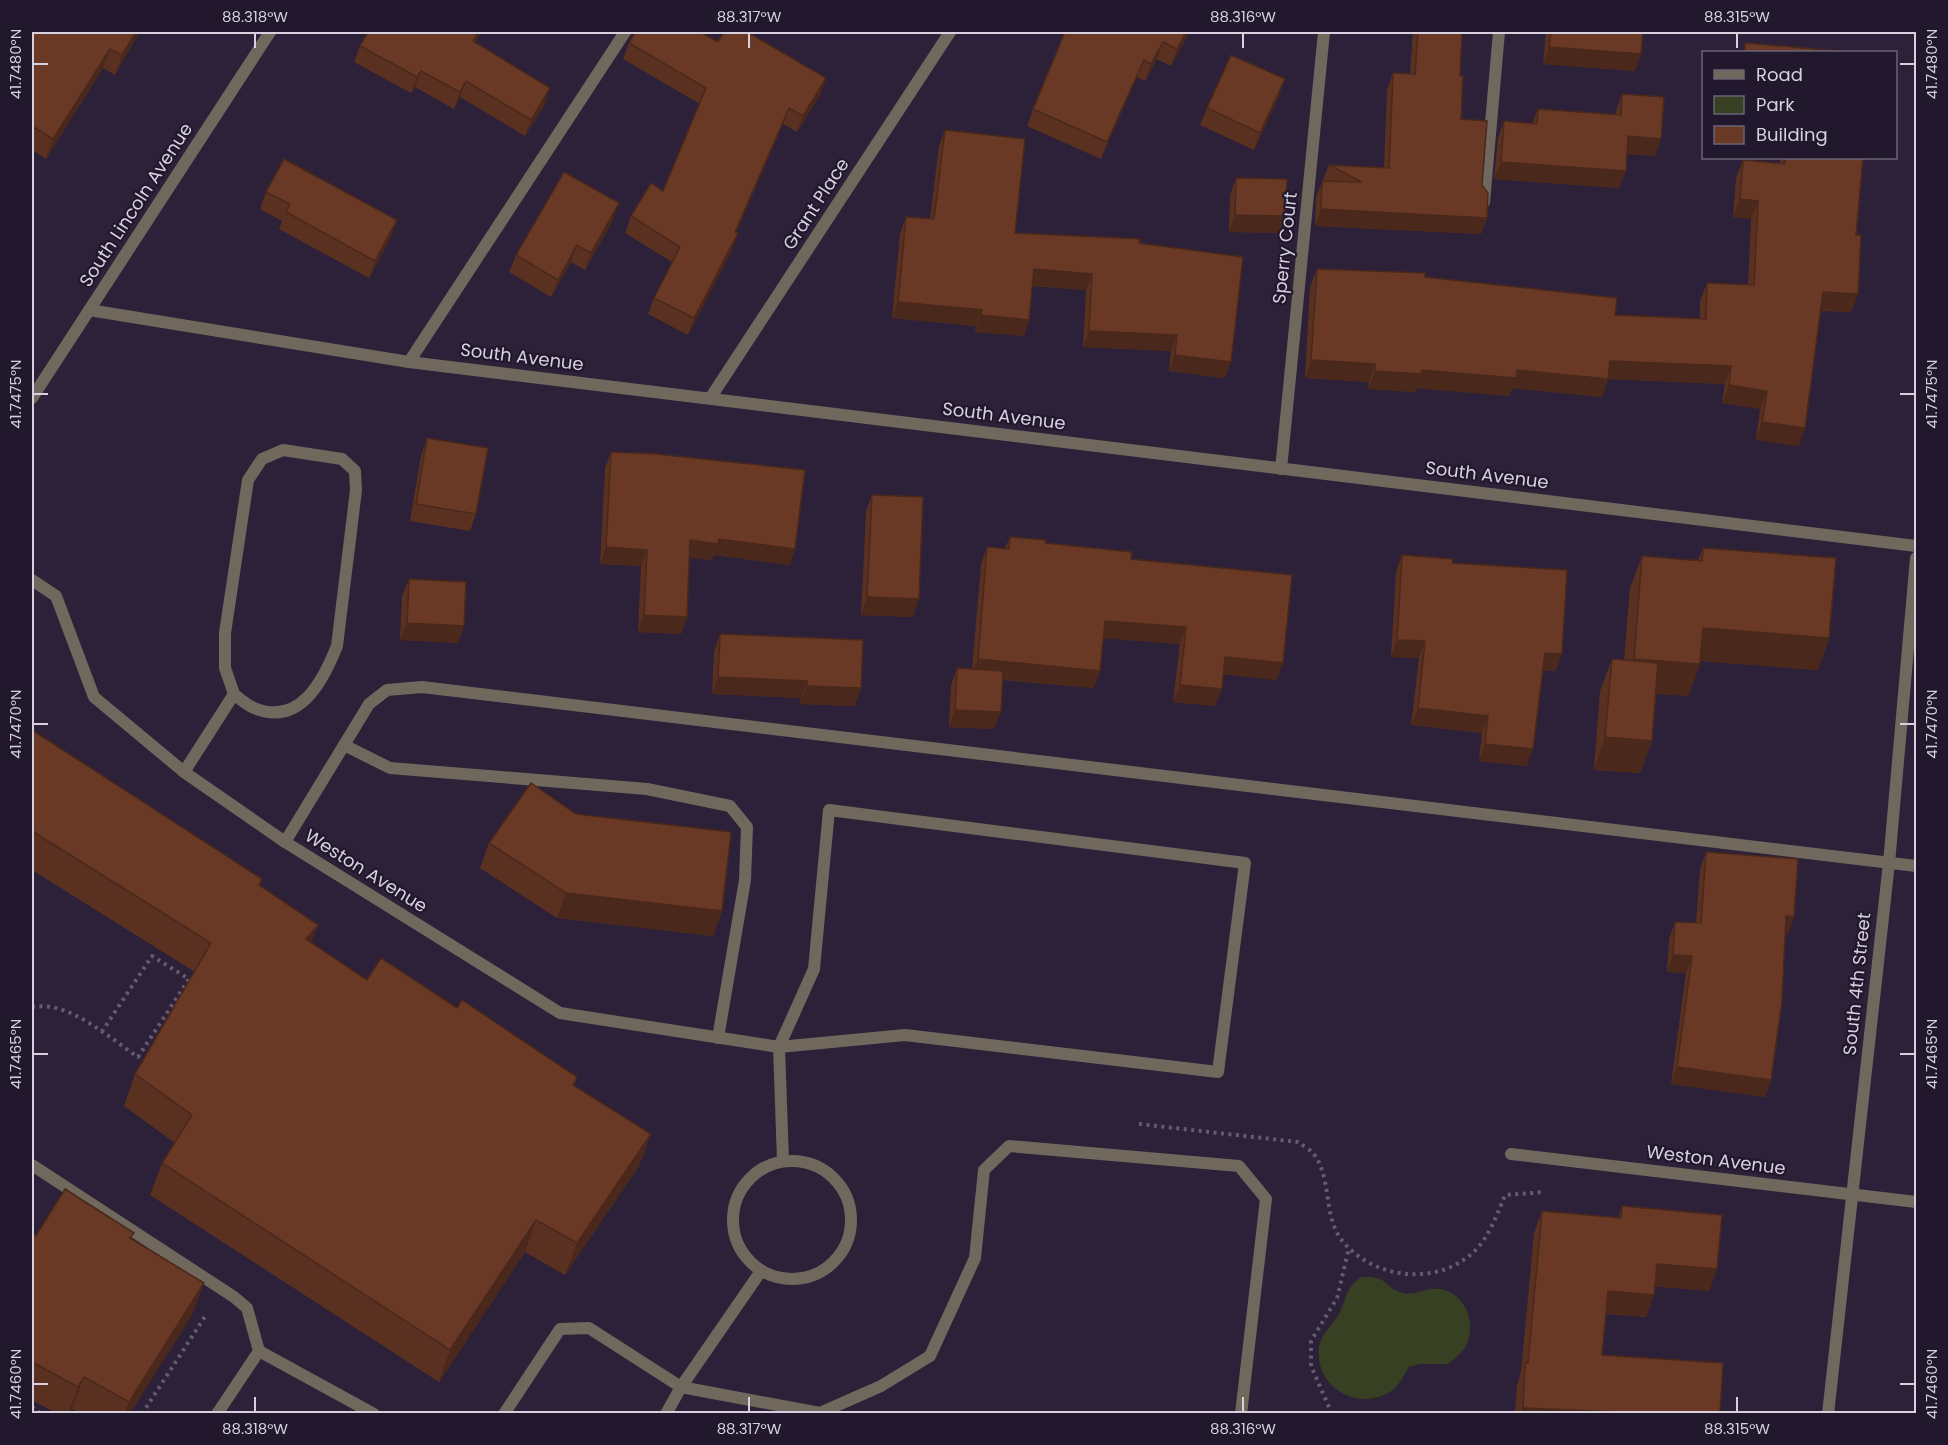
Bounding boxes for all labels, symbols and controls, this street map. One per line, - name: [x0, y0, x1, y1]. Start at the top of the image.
- text: 88.318°W: [222, 6, 288, 27]
- text: 88.317°W: [717, 6, 782, 27]
- text: 88.316°W: [1210, 6, 1276, 27]
- text: 88.315°W: [1704, 6, 1770, 27]
- text: 41.7480°N: [5, 29, 26, 99]
- text: 41.7480°N: [1921, 29, 1942, 99]
- legend: [1702, 51, 1897, 159]
- text: Road: [1756, 62, 1803, 87]
- text: Park: [1756, 92, 1795, 117]
- street label: South Lincoln Avenue: [73, 118, 198, 292]
- text: Building: [1756, 122, 1828, 147]
- street label: Grant Place: [777, 153, 855, 255]
- street label: Sperry Court: [1266, 191, 1303, 305]
- street label: South Avenue: [459, 337, 585, 376]
- text: 41.7475°N: [5, 359, 26, 429]
- text: 41.7475°N: [1921, 359, 1942, 429]
- street label: South Avenue: [941, 396, 1067, 435]
- street label: South Avenue: [1424, 455, 1550, 494]
- text: 41.7470°N: [5, 689, 26, 759]
- text: 41.7470°N: [1921, 689, 1942, 759]
- street label: Weston Avenue: [300, 823, 432, 918]
- street label: South 4th Street: [1837, 911, 1876, 1057]
- text: 41.7465°N: [5, 1019, 26, 1089]
- text: 41.7465°N: [1921, 1019, 1942, 1089]
- street label: Weston Avenue: [1645, 1139, 1787, 1180]
- text: 41.7460°N: [5, 1349, 26, 1419]
- text: 41.7460°N: [1921, 1349, 1942, 1419]
- text: 88.318°W: [222, 1418, 288, 1439]
- text: 88.317°W: [717, 1418, 782, 1439]
- text: 88.316°W: [1210, 1418, 1276, 1439]
- text: 88.315°W: [1704, 1418, 1770, 1439]

